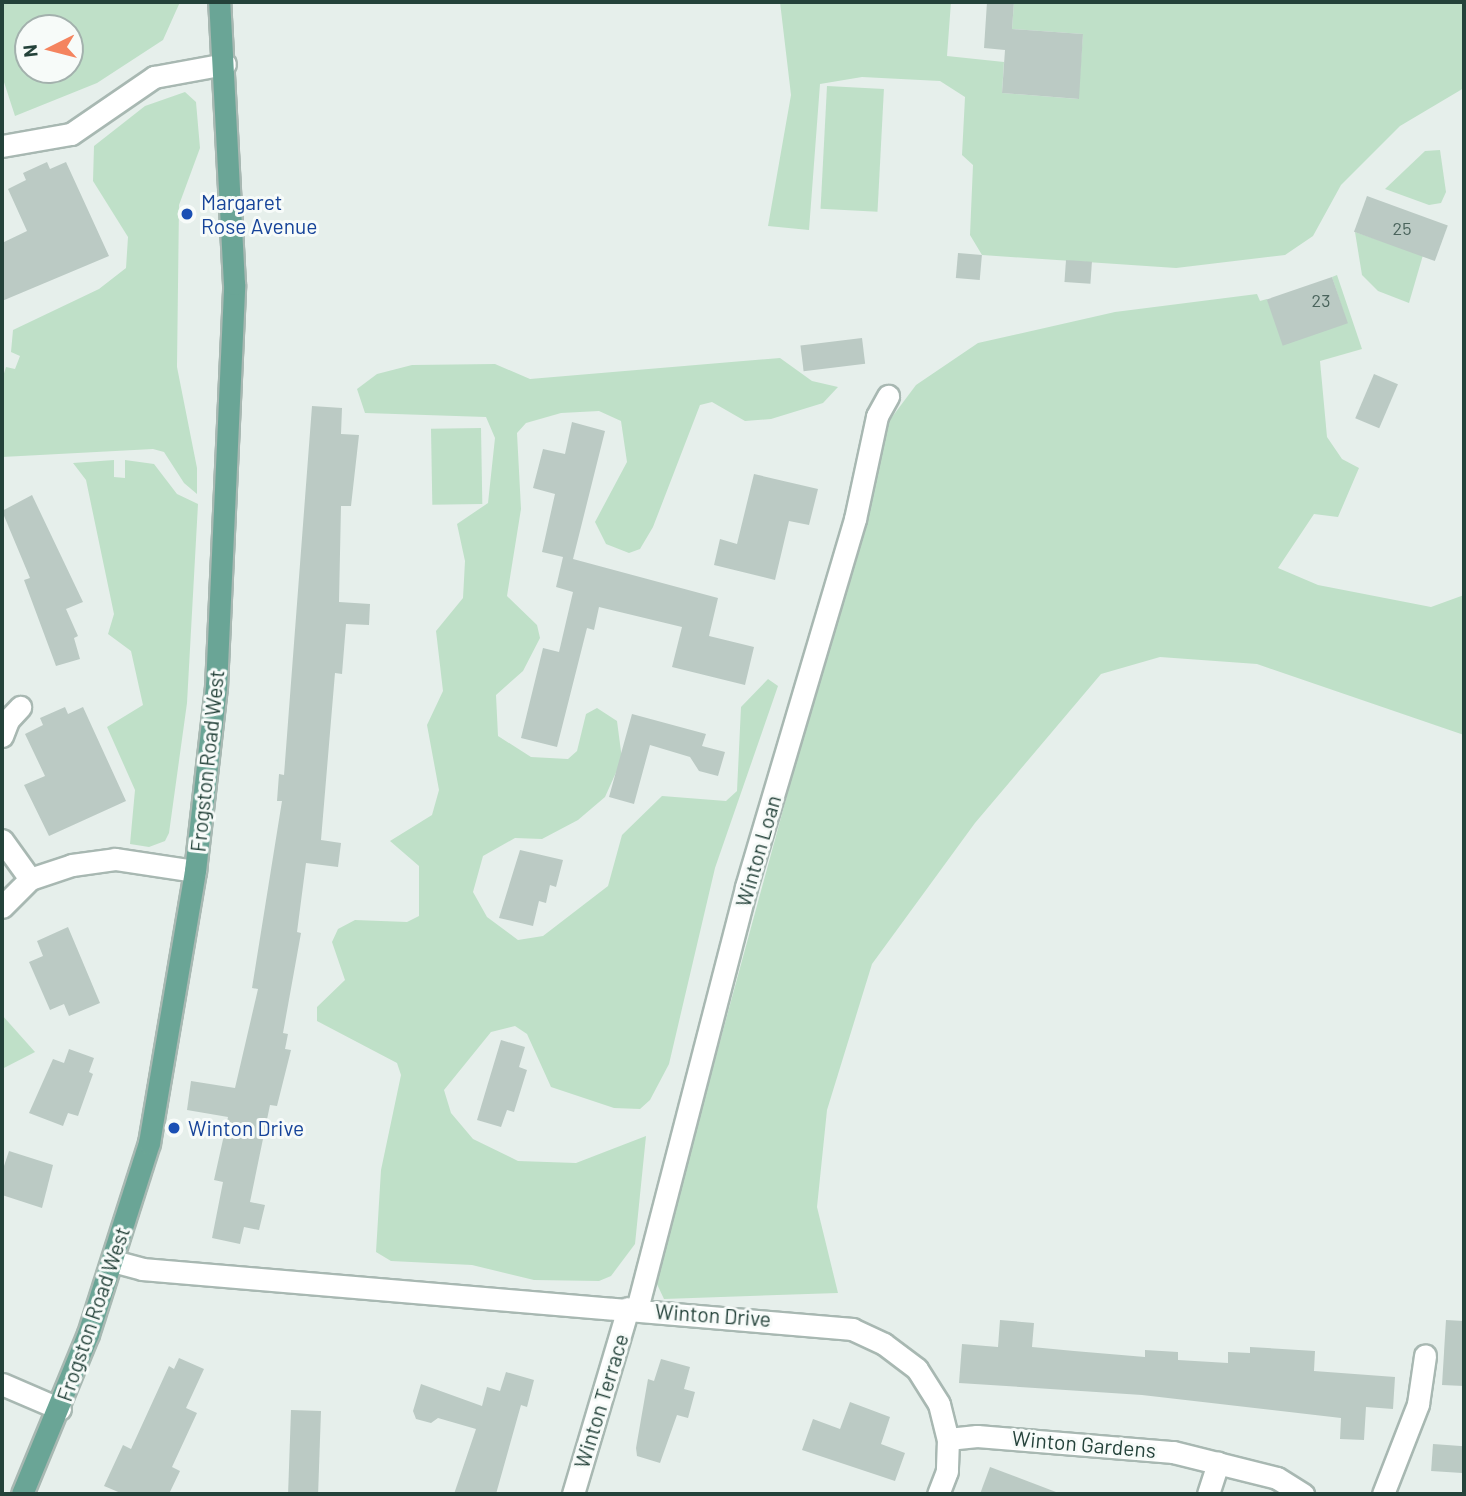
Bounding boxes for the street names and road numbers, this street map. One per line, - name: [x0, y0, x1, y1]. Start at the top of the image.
- street label: Frogston Road West: [185, 669, 229, 853]
- street label: Winton Loan: [730, 792, 786, 910]
- street label: Frogston Road West: [51, 1223, 135, 1405]
- street label: Winton Drive: [654, 1298, 772, 1332]
- street label: Winton Terrace: [569, 1331, 633, 1471]
- street label: Winton Gardens: [1011, 1425, 1157, 1463]

